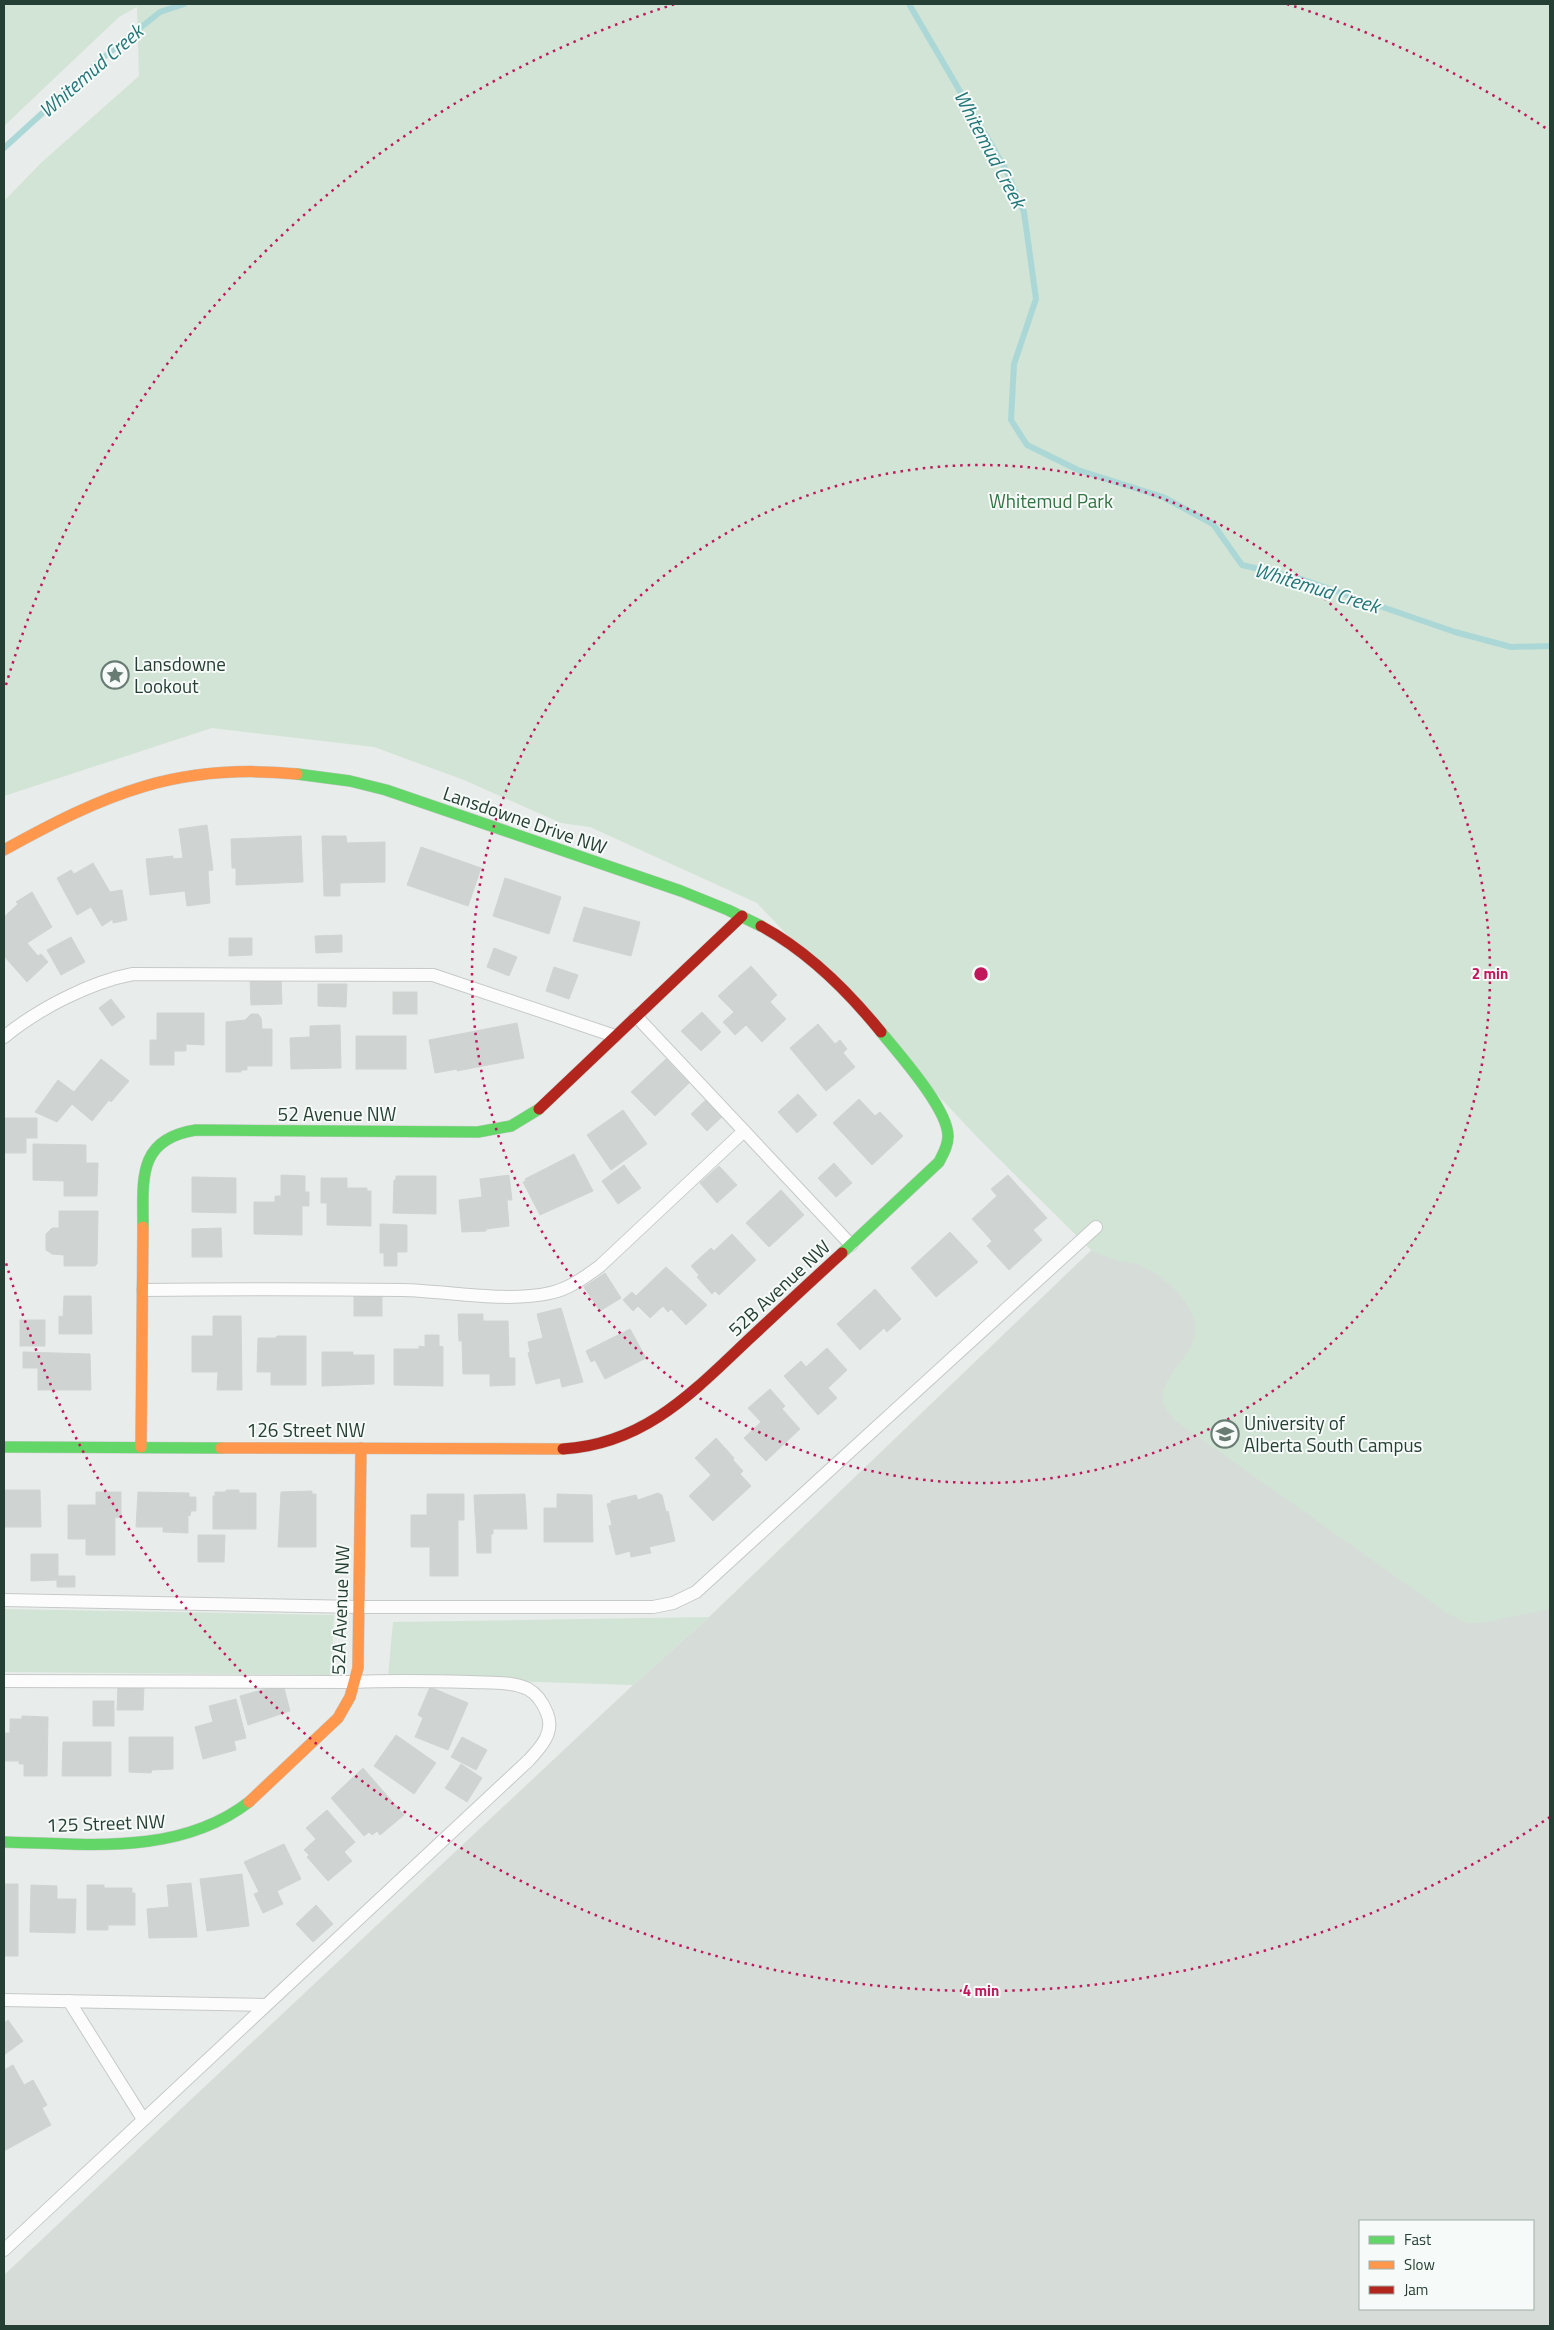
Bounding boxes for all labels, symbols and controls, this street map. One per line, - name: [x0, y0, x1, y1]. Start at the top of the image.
- water label: Whitemud Creek: [32, 15, 151, 125]
- water label: Whitemud Creek: [946, 84, 1036, 215]
- park label: Whitemud Park: [989, 486, 1113, 515]
- water label: Whitemud Creek: [1251, 554, 1386, 622]
- place label: Lansdowne Lookout: [134, 649, 226, 700]
- place icon: Lansdowne Lookout: [100, 660, 130, 690]
- street label: Lansdowne Drive NW: [439, 778, 611, 861]
- text: 2 min: [1472, 962, 1508, 985]
- centre of rings: [972, 965, 990, 983]
- street label: 52 Avenue NW: [278, 1099, 397, 1128]
- street label: 52B Avenue NW: [721, 1232, 836, 1343]
- place label: University of Alberta South Campus: [1244, 1408, 1423, 1459]
- street label: 126 Street NW: [247, 1415, 366, 1444]
- school or university icon: University of Alberta South Campus: [1210, 1419, 1240, 1449]
- street label: 52A Avenue NW: [323, 1544, 356, 1675]
- street label: 125 Street NW: [46, 1806, 166, 1839]
- text: 4 min: [963, 1979, 999, 2002]
- legend: [1359, 2220, 1534, 2310]
- text: Fast: [1404, 2228, 1432, 2251]
- text: Slow: [1404, 2253, 1435, 2276]
- text: Jam: [1404, 2278, 1428, 2301]

